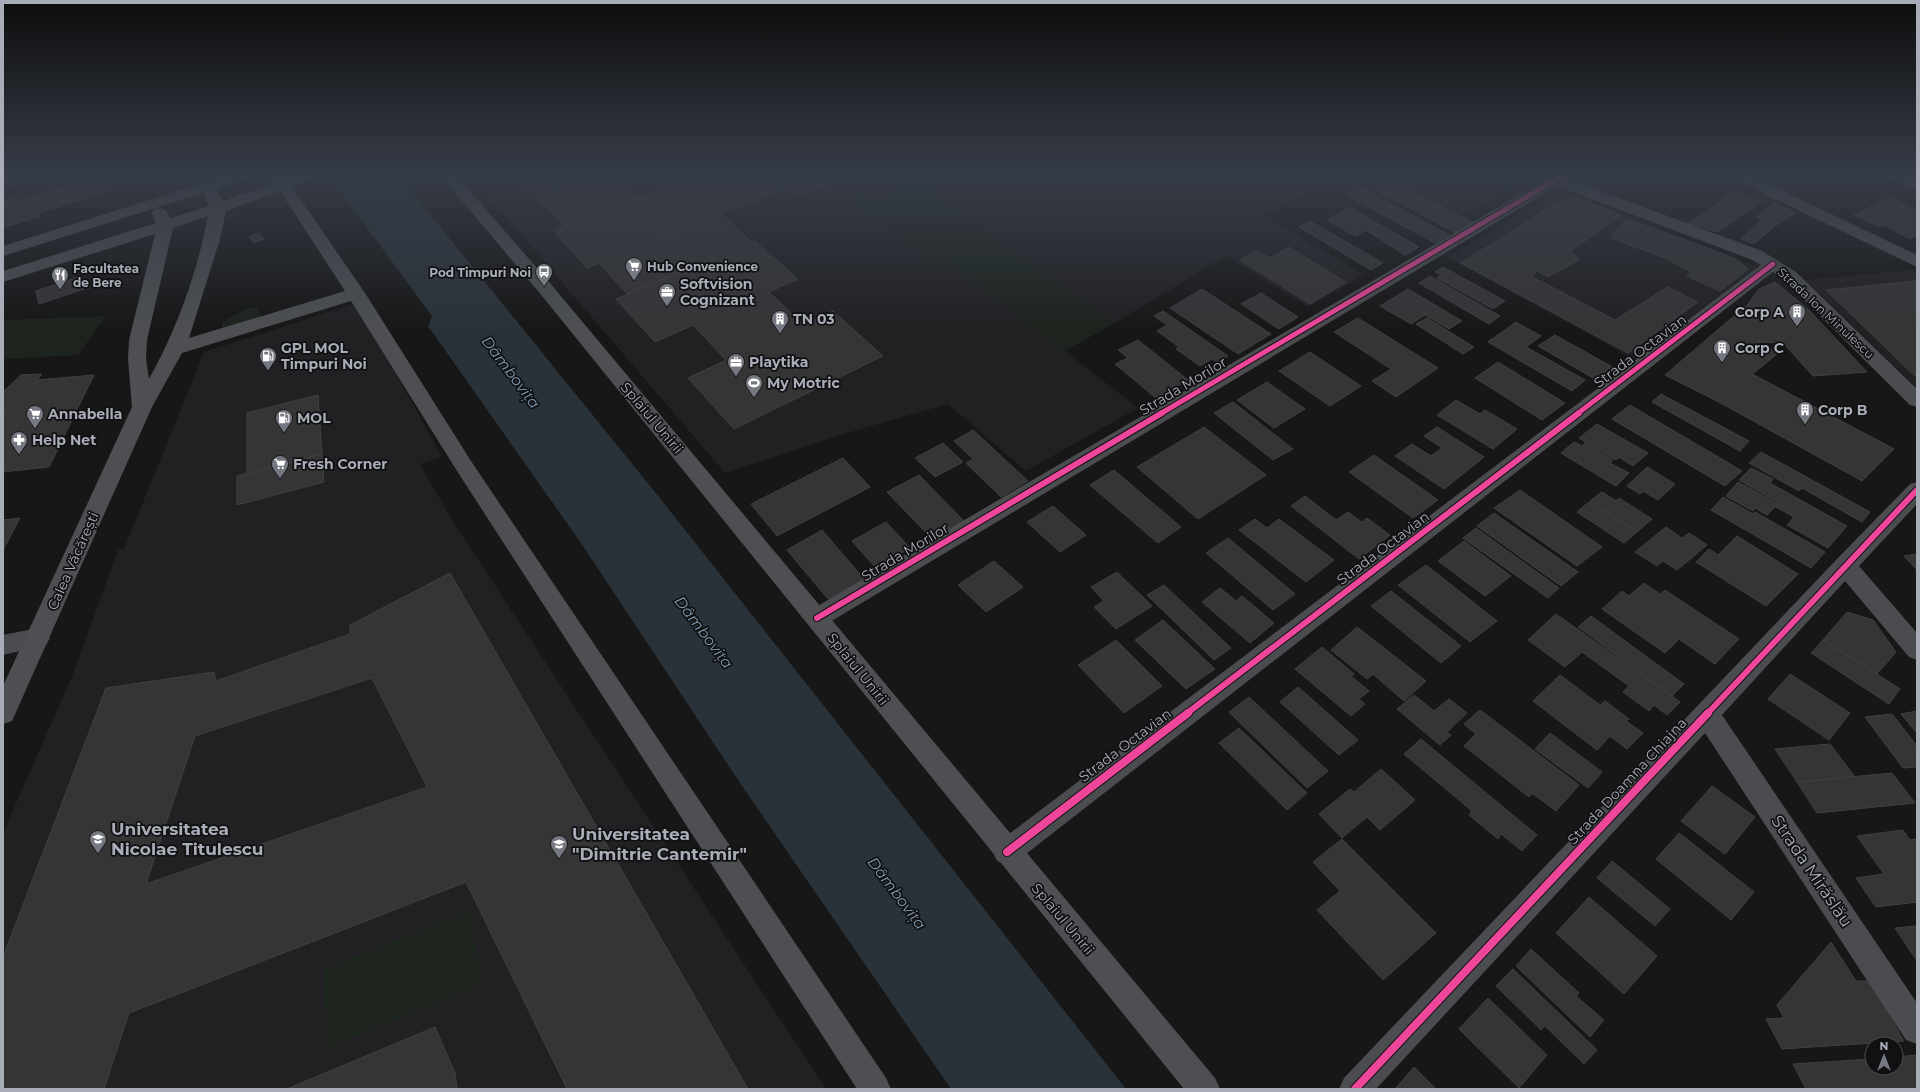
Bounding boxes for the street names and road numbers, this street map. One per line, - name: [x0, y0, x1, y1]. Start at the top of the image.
- street label: Strada Ion Minulescu: [1775, 264, 1877, 362]
- street label: Strada Octavian: [1590, 310, 1690, 392]
- street label: Strada Morilor: [1136, 353, 1230, 419]
- street label: Splaiul Unirii: [617, 378, 687, 458]
- street label: Strada Octavian: [1333, 507, 1433, 589]
- street label: Calea Văcărești: [43, 509, 104, 613]
- street label: Strada Morilor: [858, 519, 952, 585]
- street label: Splaiul Unirii: [823, 629, 893, 709]
- street label: Strada Octavian: [1075, 704, 1175, 786]
- street label: Strada Doamna Chiajna: [1564, 714, 1690, 848]
- street label: Strada Mirăslău: [1767, 811, 1857, 931]
- street label: Splaiul Unirii: [1028, 879, 1098, 959]

